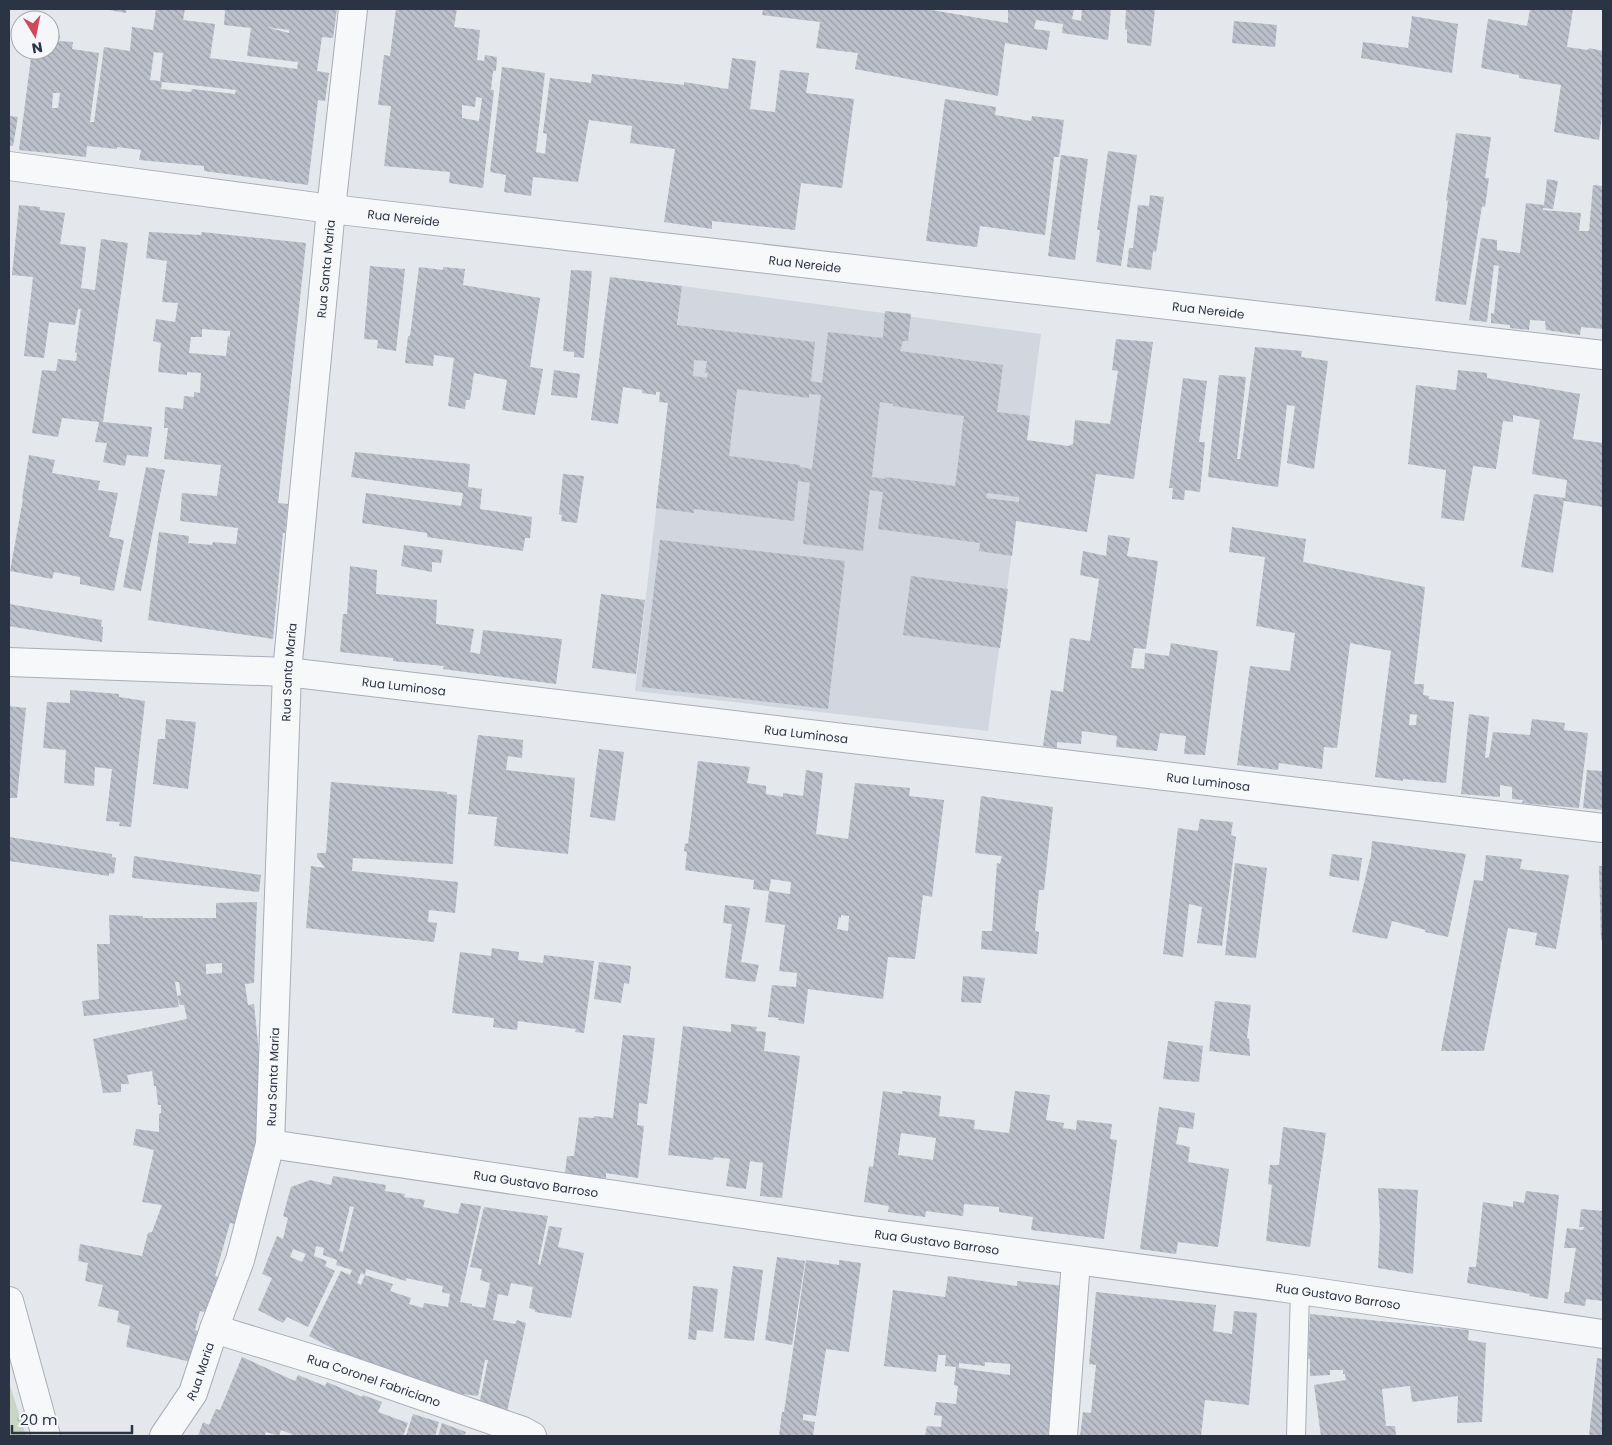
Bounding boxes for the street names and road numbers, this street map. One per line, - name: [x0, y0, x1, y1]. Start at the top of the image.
- street label: Rua Nereide: [367, 205, 441, 230]
- street label: Rua Santa Maria: [312, 219, 338, 319]
- street label: Rua Nereide: [768, 251, 842, 276]
- street label: Rua Nereide: [1171, 297, 1245, 322]
- street label: Rua Santa Maria: [277, 622, 300, 722]
- street label: Rua Luminosa: [361, 672, 447, 699]
- street label: Rua Luminosa: [763, 720, 849, 747]
- street label: Rua Luminosa: [1166, 768, 1251, 795]
- street label: Rua Santa Maria: [262, 1027, 283, 1127]
- street label: Rua Gustavo Barroso: [473, 1166, 600, 1201]
- street label: Rua Gustavo Barroso: [873, 1225, 1001, 1258]
- street label: Rua Gustavo Barroso: [1275, 1278, 1402, 1313]
- street label: Rua Maria: [182, 1340, 218, 1404]
- street label: Rua Coronel Fabriciano: [305, 1349, 444, 1410]

